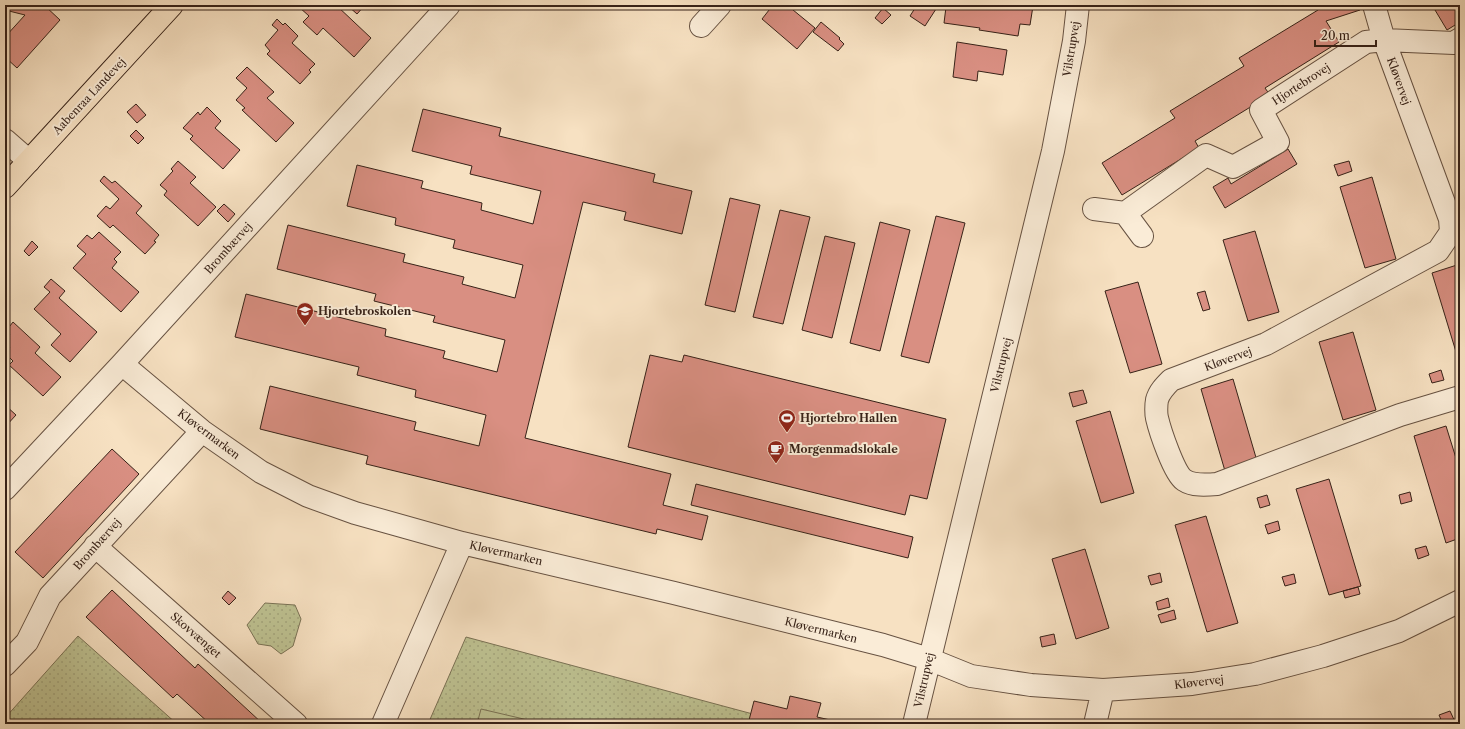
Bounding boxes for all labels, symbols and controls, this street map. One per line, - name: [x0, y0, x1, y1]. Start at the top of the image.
- street label: Vilstrupvej: [1060, 20, 1082, 79]
- scale bar: [1315, 22, 1376, 48]
- text: 20 m: [1321, 28, 1350, 43]
- street label: Aabenraa Landevej: [49, 55, 128, 138]
- street label: Kløvervej: [1384, 55, 1414, 107]
- street label: Hjortebrovej: [1269, 60, 1333, 108]
- street label: Brombærvej: [201, 219, 255, 277]
- school or university icon: Hjortebroskolen: [295, 301, 315, 326]
- place label: Hjortebroskolen: [318, 304, 412, 318]
- street label: Vilstrupvej: [987, 336, 1015, 395]
- street label: Kløvervej: [1202, 344, 1254, 374]
- street label: Kløvermarken: [175, 406, 243, 462]
- sports icon: Hjortebro Hallen: [777, 408, 797, 433]
- place label: Hjortebro Hallen: [800, 411, 898, 425]
- cafe icon: Morgenmadslokale: [766, 439, 786, 464]
- place label: Morgenmadslokale: [789, 442, 898, 456]
- street label: Brombærvej: [70, 515, 124, 573]
- street label: Kløvermarken: [468, 538, 544, 568]
- street label: Skovvænget: [168, 609, 224, 661]
- street label: Kløvermarken: [783, 614, 859, 646]
- street label: Vilstrupvej: [911, 651, 937, 710]
- street label: Kløvervej: [1173, 672, 1225, 692]

